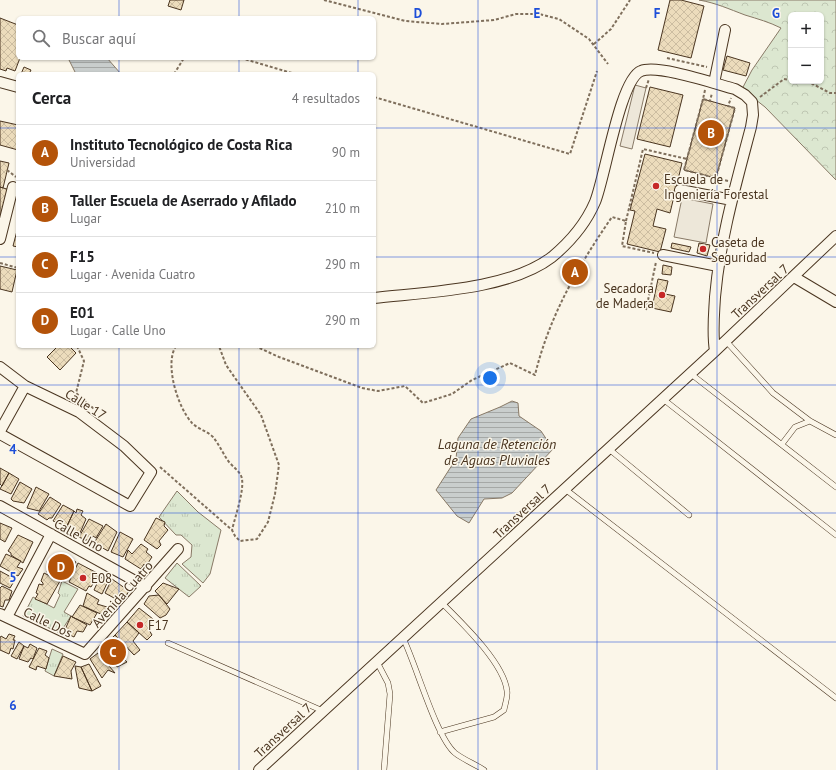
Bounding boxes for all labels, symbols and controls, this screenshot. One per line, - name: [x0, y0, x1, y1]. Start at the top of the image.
- text: D: [414, 5, 422, 22]
- text: E: [534, 5, 541, 22]
- text: F: [654, 5, 661, 22]
- text: G: [772, 5, 780, 22]
- map controls: [788, 12, 824, 84]
- button: +: [788, 12, 824, 48]
- search box: [16, 16, 376, 60]
- icon: search: [30, 27, 52, 49]
- text: Buscar aquí: [62, 29, 136, 48]
- button: −: [788, 48, 824, 84]
- text: Cerca: [32, 87, 71, 109]
- text: 4 resultados: [292, 90, 360, 107]
- pin: B: [698, 118, 724, 148]
- text: Instituto Tecnológico de Costa Rica: [70, 135, 292, 154]
- text: A: [41, 144, 49, 161]
- text: 90 m: [332, 144, 360, 161]
- text: Universidad: [70, 154, 136, 171]
- place label: Escuela de Ingeniería Forestal: [664, 171, 769, 203]
- marker: Escuela de Ingeniería Forestal: [651, 181, 661, 191]
- text: Taller Escuela de Aserrado y Afilado: [70, 191, 297, 210]
- text: B: [41, 200, 49, 217]
- text: 210 m: [325, 200, 360, 217]
- text: Lugar: [70, 210, 101, 227]
- place label: Caseta de Seguridad: [711, 234, 767, 266]
- marker: Caseta de Seguridad: [698, 244, 708, 254]
- text: F15: [70, 247, 95, 266]
- text: C: [41, 256, 49, 273]
- text: 290 m: [325, 256, 360, 273]
- pin: A: [562, 257, 588, 287]
- street label: Transversal 7: [728, 260, 793, 322]
- text: Lugar · Avenida Cuatro: [70, 266, 195, 283]
- place label: Secadora de Madera: [596, 280, 654, 312]
- marker: Secadora de Madera: [657, 290, 667, 300]
- text: E01: [70, 303, 95, 322]
- text: D: [41, 312, 49, 329]
- text: 290 m: [325, 312, 360, 329]
- text: Lugar · Calle Uno: [70, 322, 166, 339]
- your location: [480, 368, 500, 388]
- street label: Calle 17: [62, 385, 110, 424]
- water label: Laguna de Retención de Aguas Pluviales: [438, 435, 556, 469]
- text: 4: [9, 441, 17, 458]
- street label: Transversal 7: [490, 480, 555, 542]
- street label: Calle Uno: [51, 515, 106, 556]
- pin: D: [48, 552, 74, 582]
- street label: Avenida Cuatro: [88, 557, 157, 631]
- text: 5: [9, 569, 17, 586]
- place label: E08: [91, 570, 112, 587]
- marker: E08: [78, 573, 88, 583]
- street label: Calle Dos: [21, 603, 75, 642]
- place label: F17: [148, 617, 169, 634]
- marker: F17: [135, 620, 145, 630]
- pin: C: [100, 637, 126, 667]
- text: 6: [9, 697, 17, 714]
- street label: Transversal 7: [251, 699, 316, 761]

